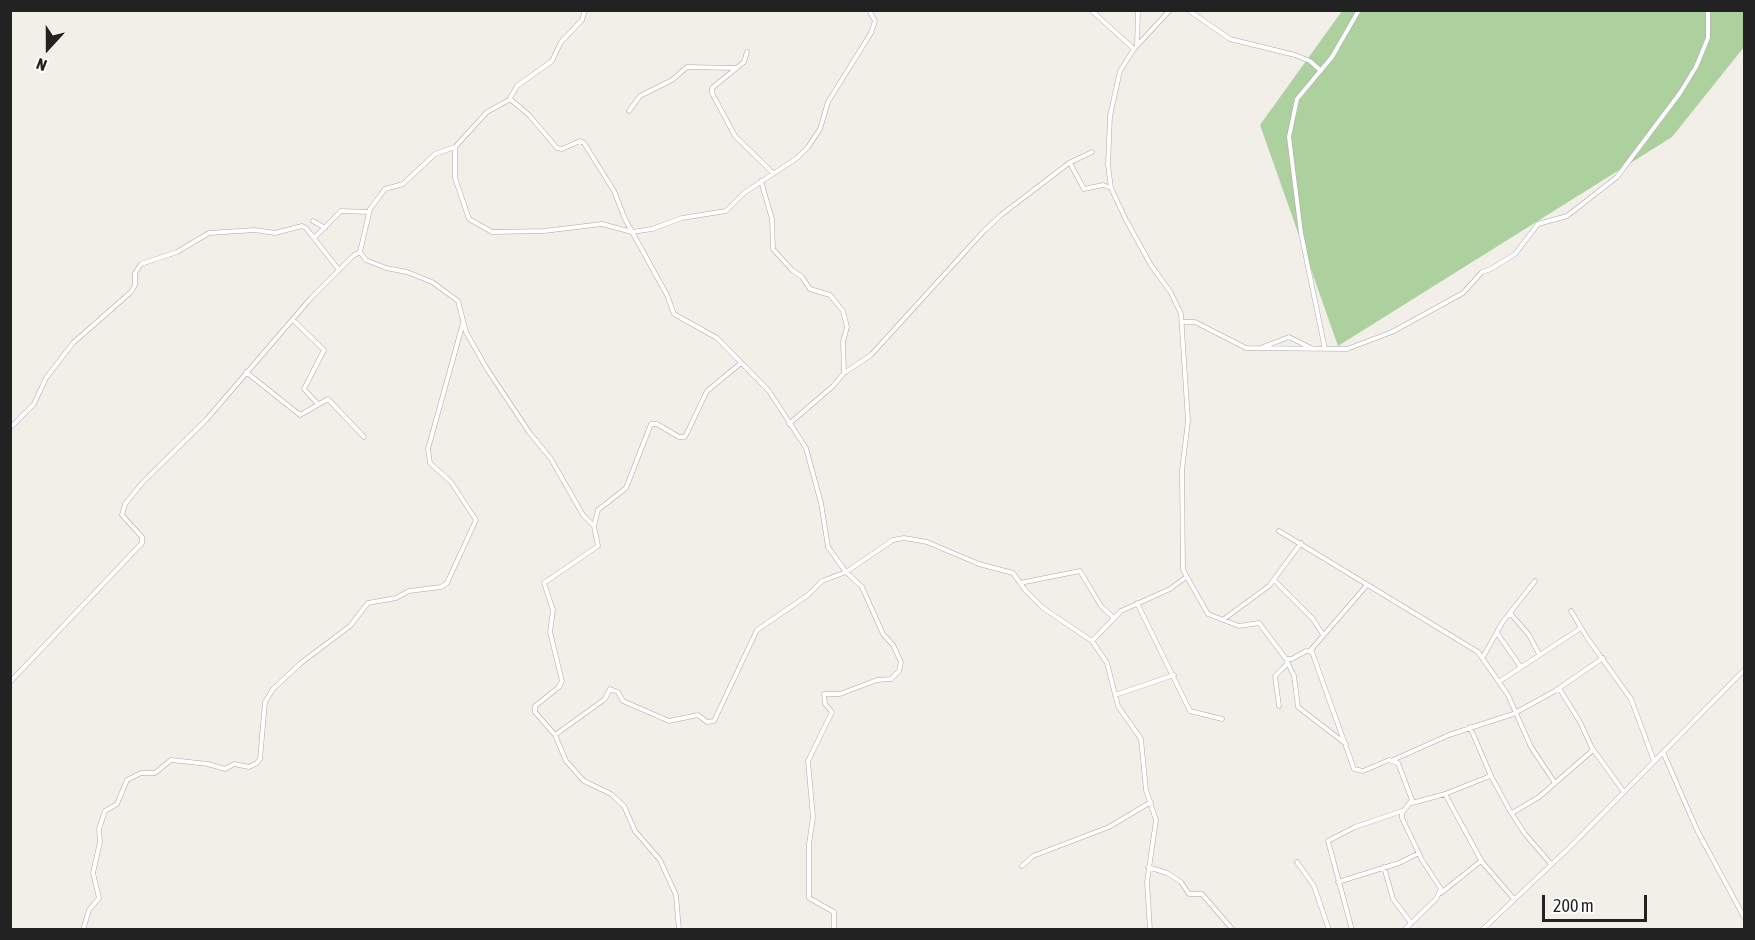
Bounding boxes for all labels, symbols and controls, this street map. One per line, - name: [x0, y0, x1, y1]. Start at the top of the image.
- north arrow: [18, 18, 78, 78]
- text: N: [34, 55, 49, 75]
- scale bar: [1545, 883, 1650, 921]
- text: 200 m: [1553, 895, 1594, 916]

